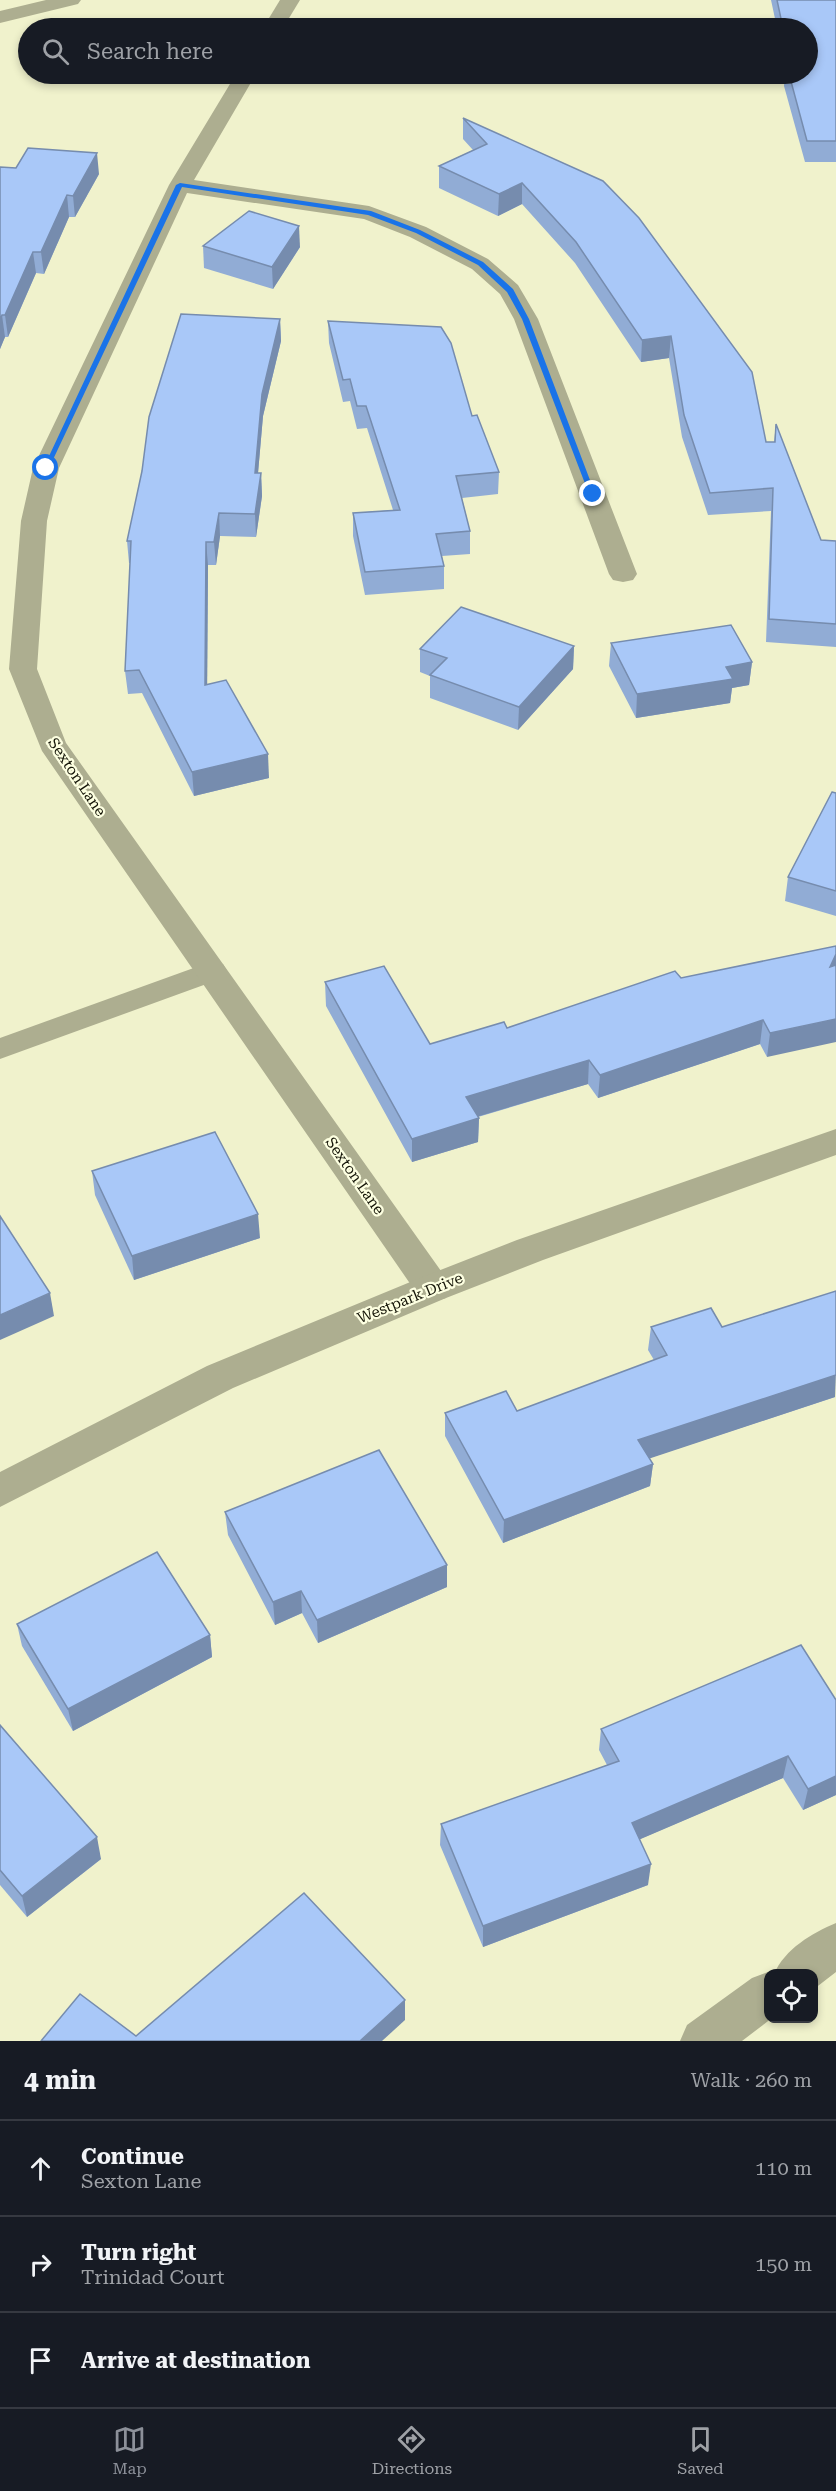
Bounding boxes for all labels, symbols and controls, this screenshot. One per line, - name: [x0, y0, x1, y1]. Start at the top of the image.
- search box: [18, 18, 818, 84]
- icon: search: [39, 35, 72, 68]
- text: Search here: [87, 39, 213, 64]
- route start: [32, 454, 58, 480]
- route end: [579, 480, 605, 506]
- street label: Sexton Lane: [44, 735, 110, 819]
- street label: Sexton Lane: [322, 1134, 388, 1218]
- street label: Westpark Drive: [355, 1269, 465, 1327]
- map controls: [764, 1969, 818, 2023]
- button: locate: [764, 1969, 818, 2023]
- text: 4 min: [24, 2065, 96, 2095]
- text: Walk · 260 m: [691, 2068, 812, 2092]
- text: Continue: [81, 2144, 184, 2169]
- icon: ahead: [24, 2152, 57, 2185]
- text: 110 m: [755, 2156, 812, 2180]
- text: Sexton Lane: [81, 2169, 201, 2193]
- text: Turn right: [81, 2240, 196, 2265]
- icon: right: [24, 2248, 57, 2281]
- text: 150 m: [755, 2252, 812, 2276]
- text: Trinidad Court: [81, 2265, 225, 2289]
- icon: arrive: [24, 2344, 57, 2377]
- text: Arrive at destination: [81, 2348, 310, 2373]
- tab: Map: [112, 2423, 147, 2478]
- tab: Directions: [372, 2423, 452, 2478]
- tab: Saved: [677, 2423, 724, 2478]

